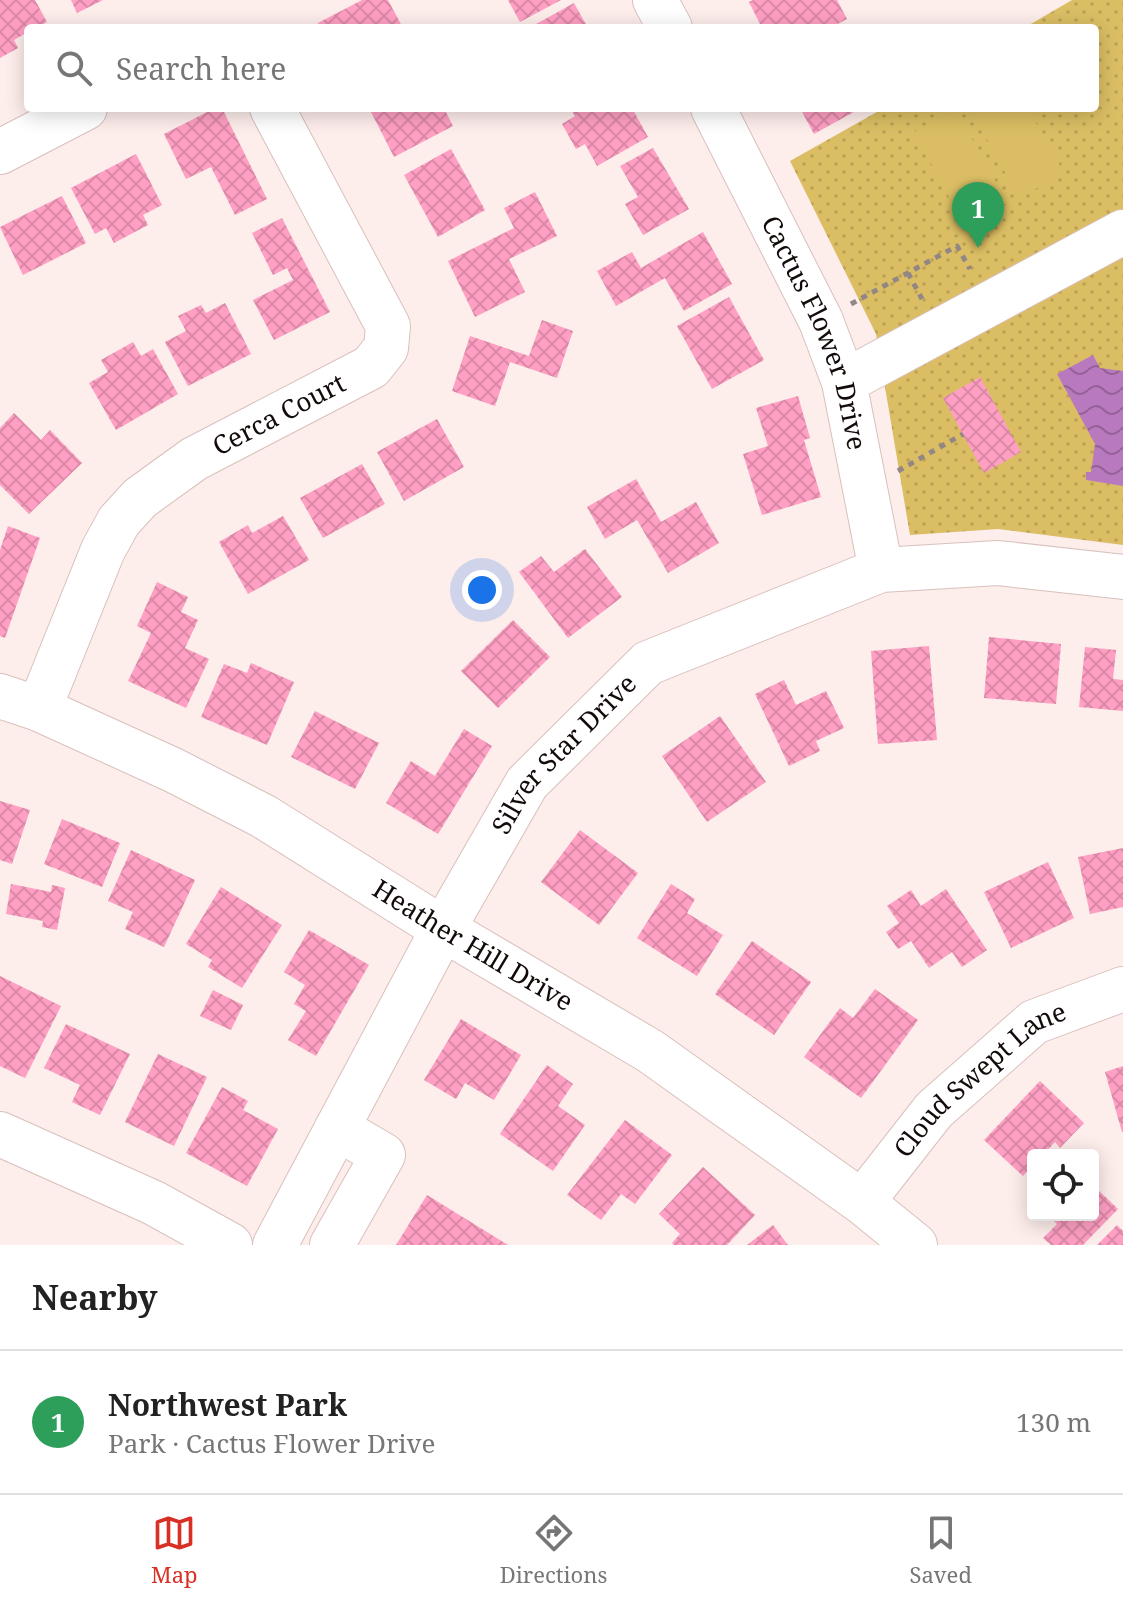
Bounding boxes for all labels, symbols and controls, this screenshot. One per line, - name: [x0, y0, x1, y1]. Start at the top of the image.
- search box: [24, 24, 1099, 112]
- icon: search: [52, 46, 96, 90]
- text: Search here: [116, 48, 286, 89]
- pin: 1: [952, 182, 1004, 248]
- street label: Cactus Flower Drive: [754, 209, 876, 453]
- street label: Cerca Court: [206, 364, 351, 463]
- your location: [462, 570, 502, 610]
- street label: Silver Star Drive: [482, 666, 644, 840]
- street label: Heather Hill Drive: [366, 870, 580, 1019]
- street label: Cloud Swept Lane: [885, 993, 1071, 1164]
- map controls: [1027, 1149, 1099, 1221]
- button: locate: [1027, 1149, 1099, 1221]
- text: Nearby: [32, 1274, 158, 1320]
- text: Northwest Park: [108, 1384, 347, 1425]
- text: 1: [51, 1404, 65, 1440]
- text: 130 m: [1016, 1404, 1091, 1440]
- text: Park · Cactus Flower Drive: [108, 1425, 436, 1461]
- tab: Map: [151, 1511, 198, 1589]
- tab: Directions: [500, 1511, 607, 1589]
- tab: Saved: [910, 1511, 972, 1589]

